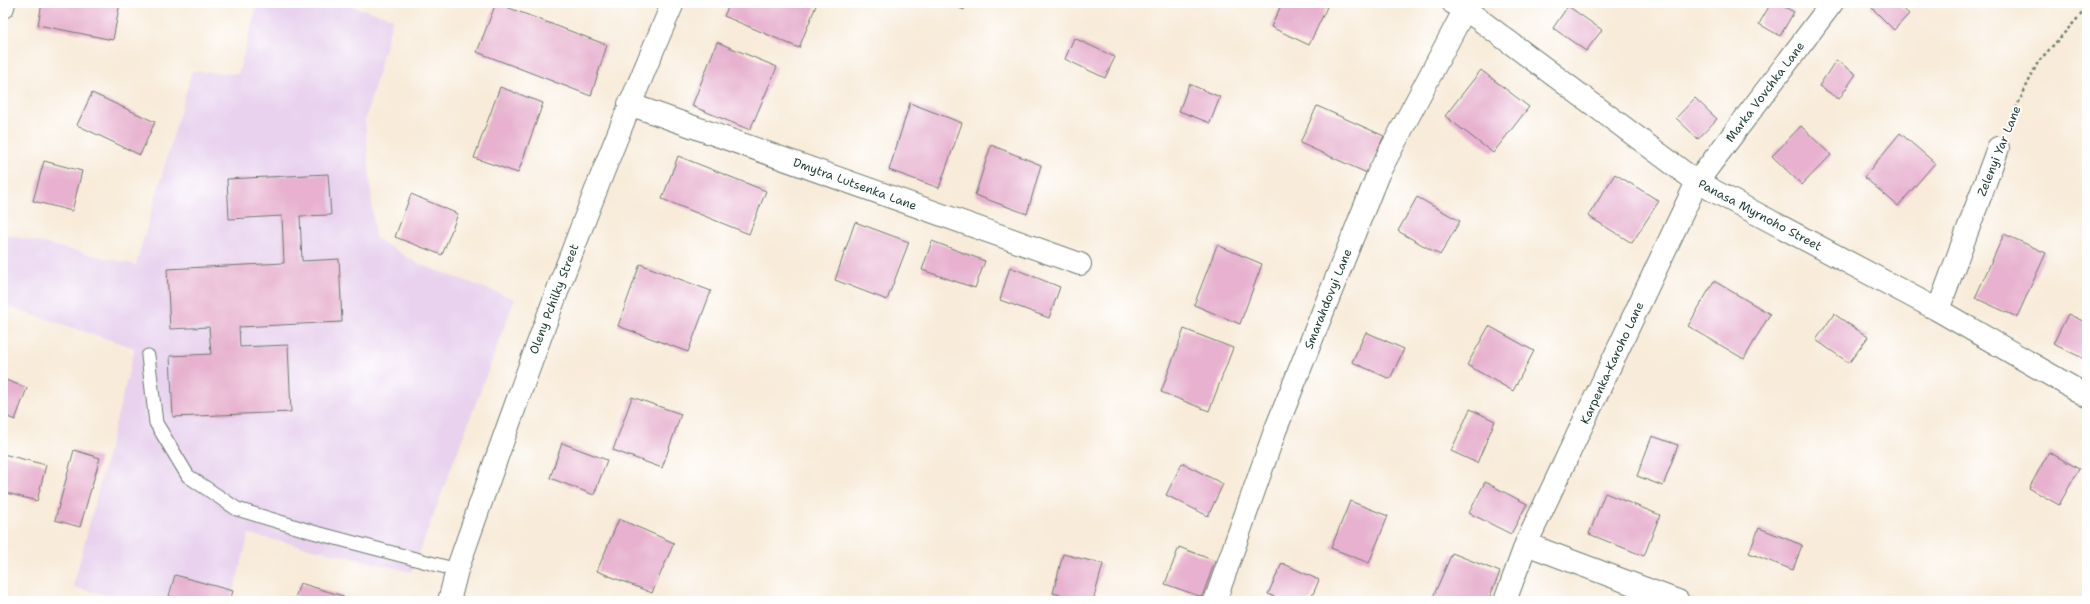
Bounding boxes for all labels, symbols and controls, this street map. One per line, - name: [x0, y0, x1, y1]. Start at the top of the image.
- street label: Marka Vovchka Lane: [1722, 38, 1808, 146]
- street label: Zelenyi Yar Lane: [1974, 103, 2025, 199]
- street label: Dmytra Lutsenka Lane: [791, 154, 919, 214]
- street label: Panasa Myrnoho Street: [1695, 176, 1825, 254]
- street label: Oleny Pchilky Street: [526, 242, 582, 356]
- street label: Smarahdovyi Lane: [1301, 246, 1356, 352]
- street label: Karpenka-Karoho Lane: [1577, 299, 1647, 427]

